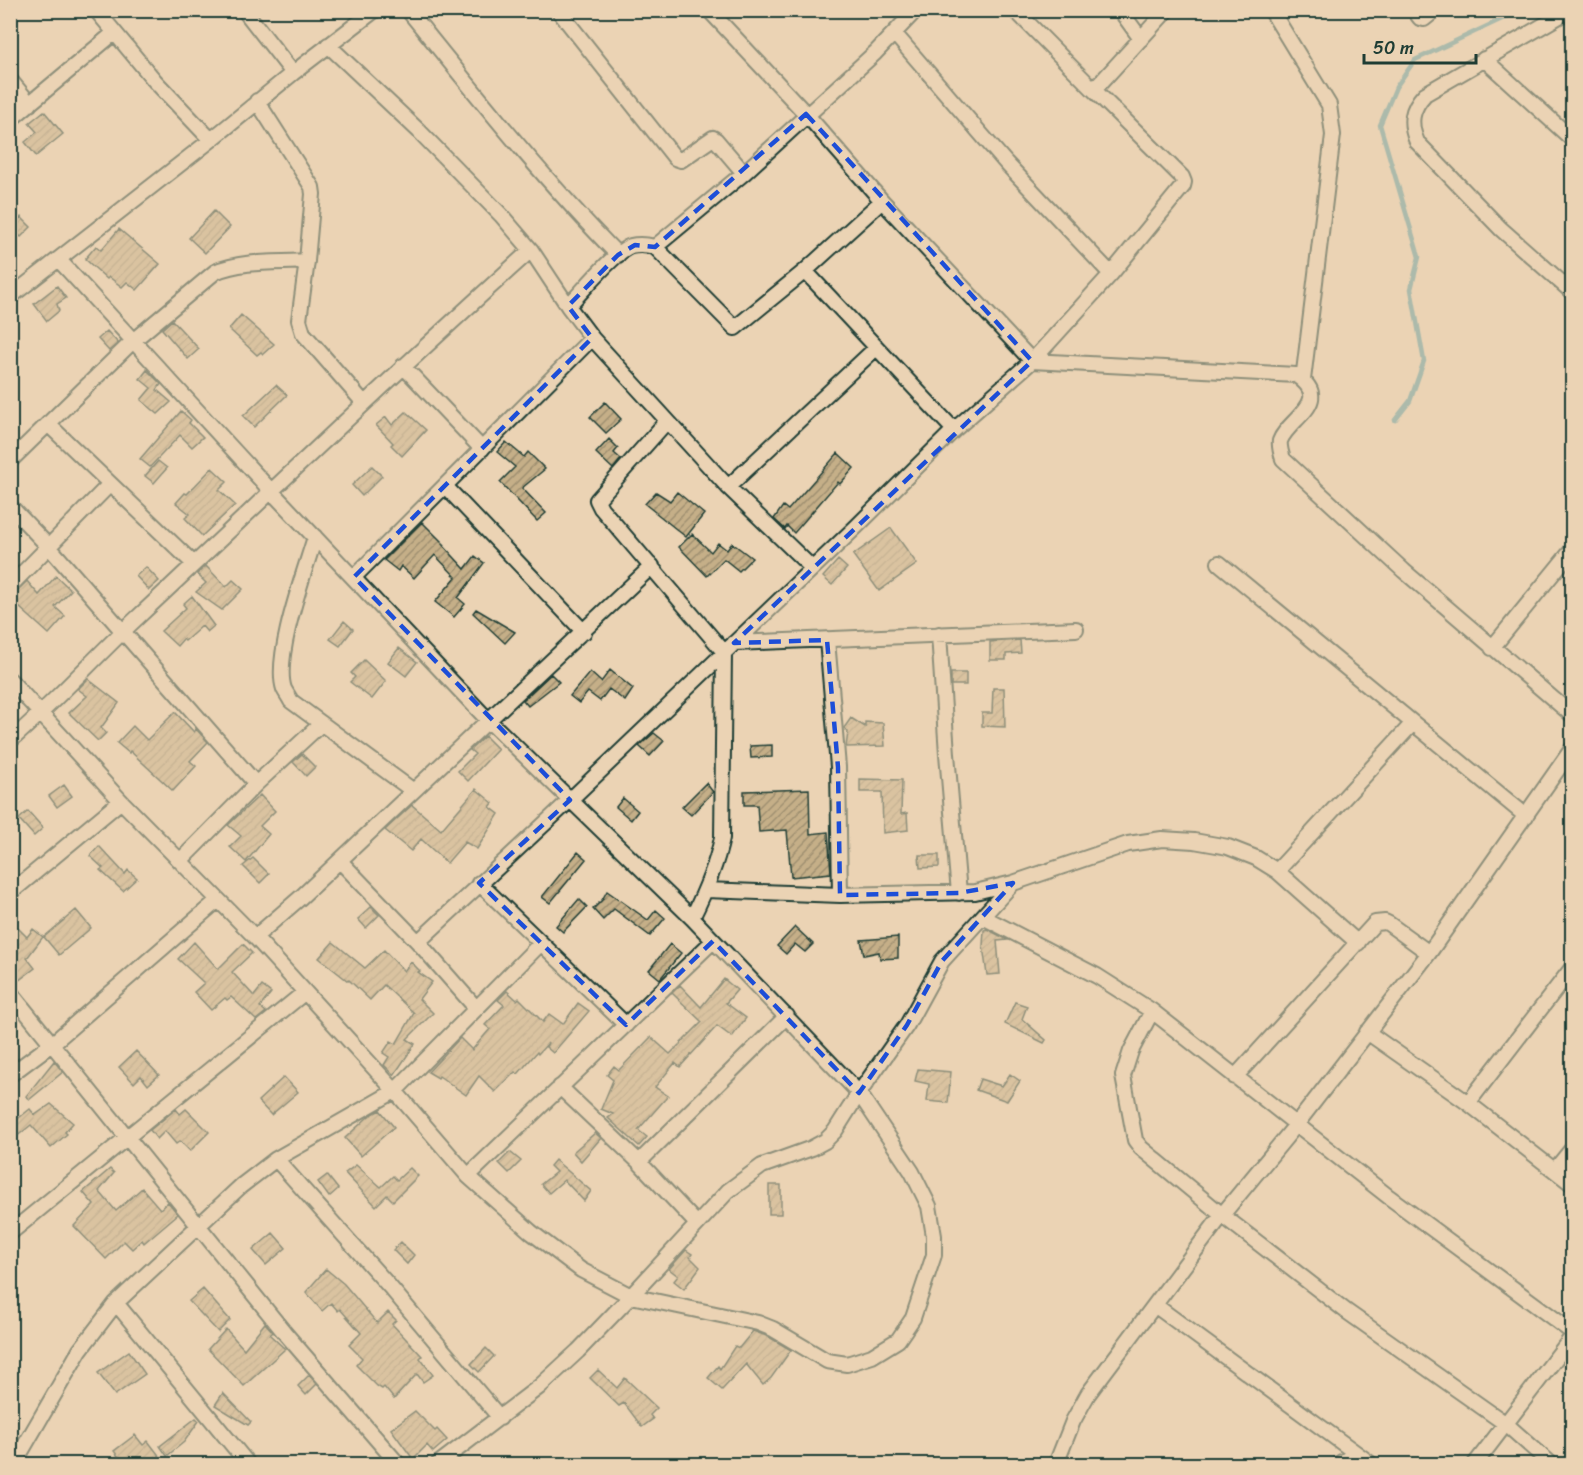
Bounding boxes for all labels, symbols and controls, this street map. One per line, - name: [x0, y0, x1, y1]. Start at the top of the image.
- scale bar: [1364, 27, 1476, 65]
- text: 50 m: [1373, 32, 1414, 64]

